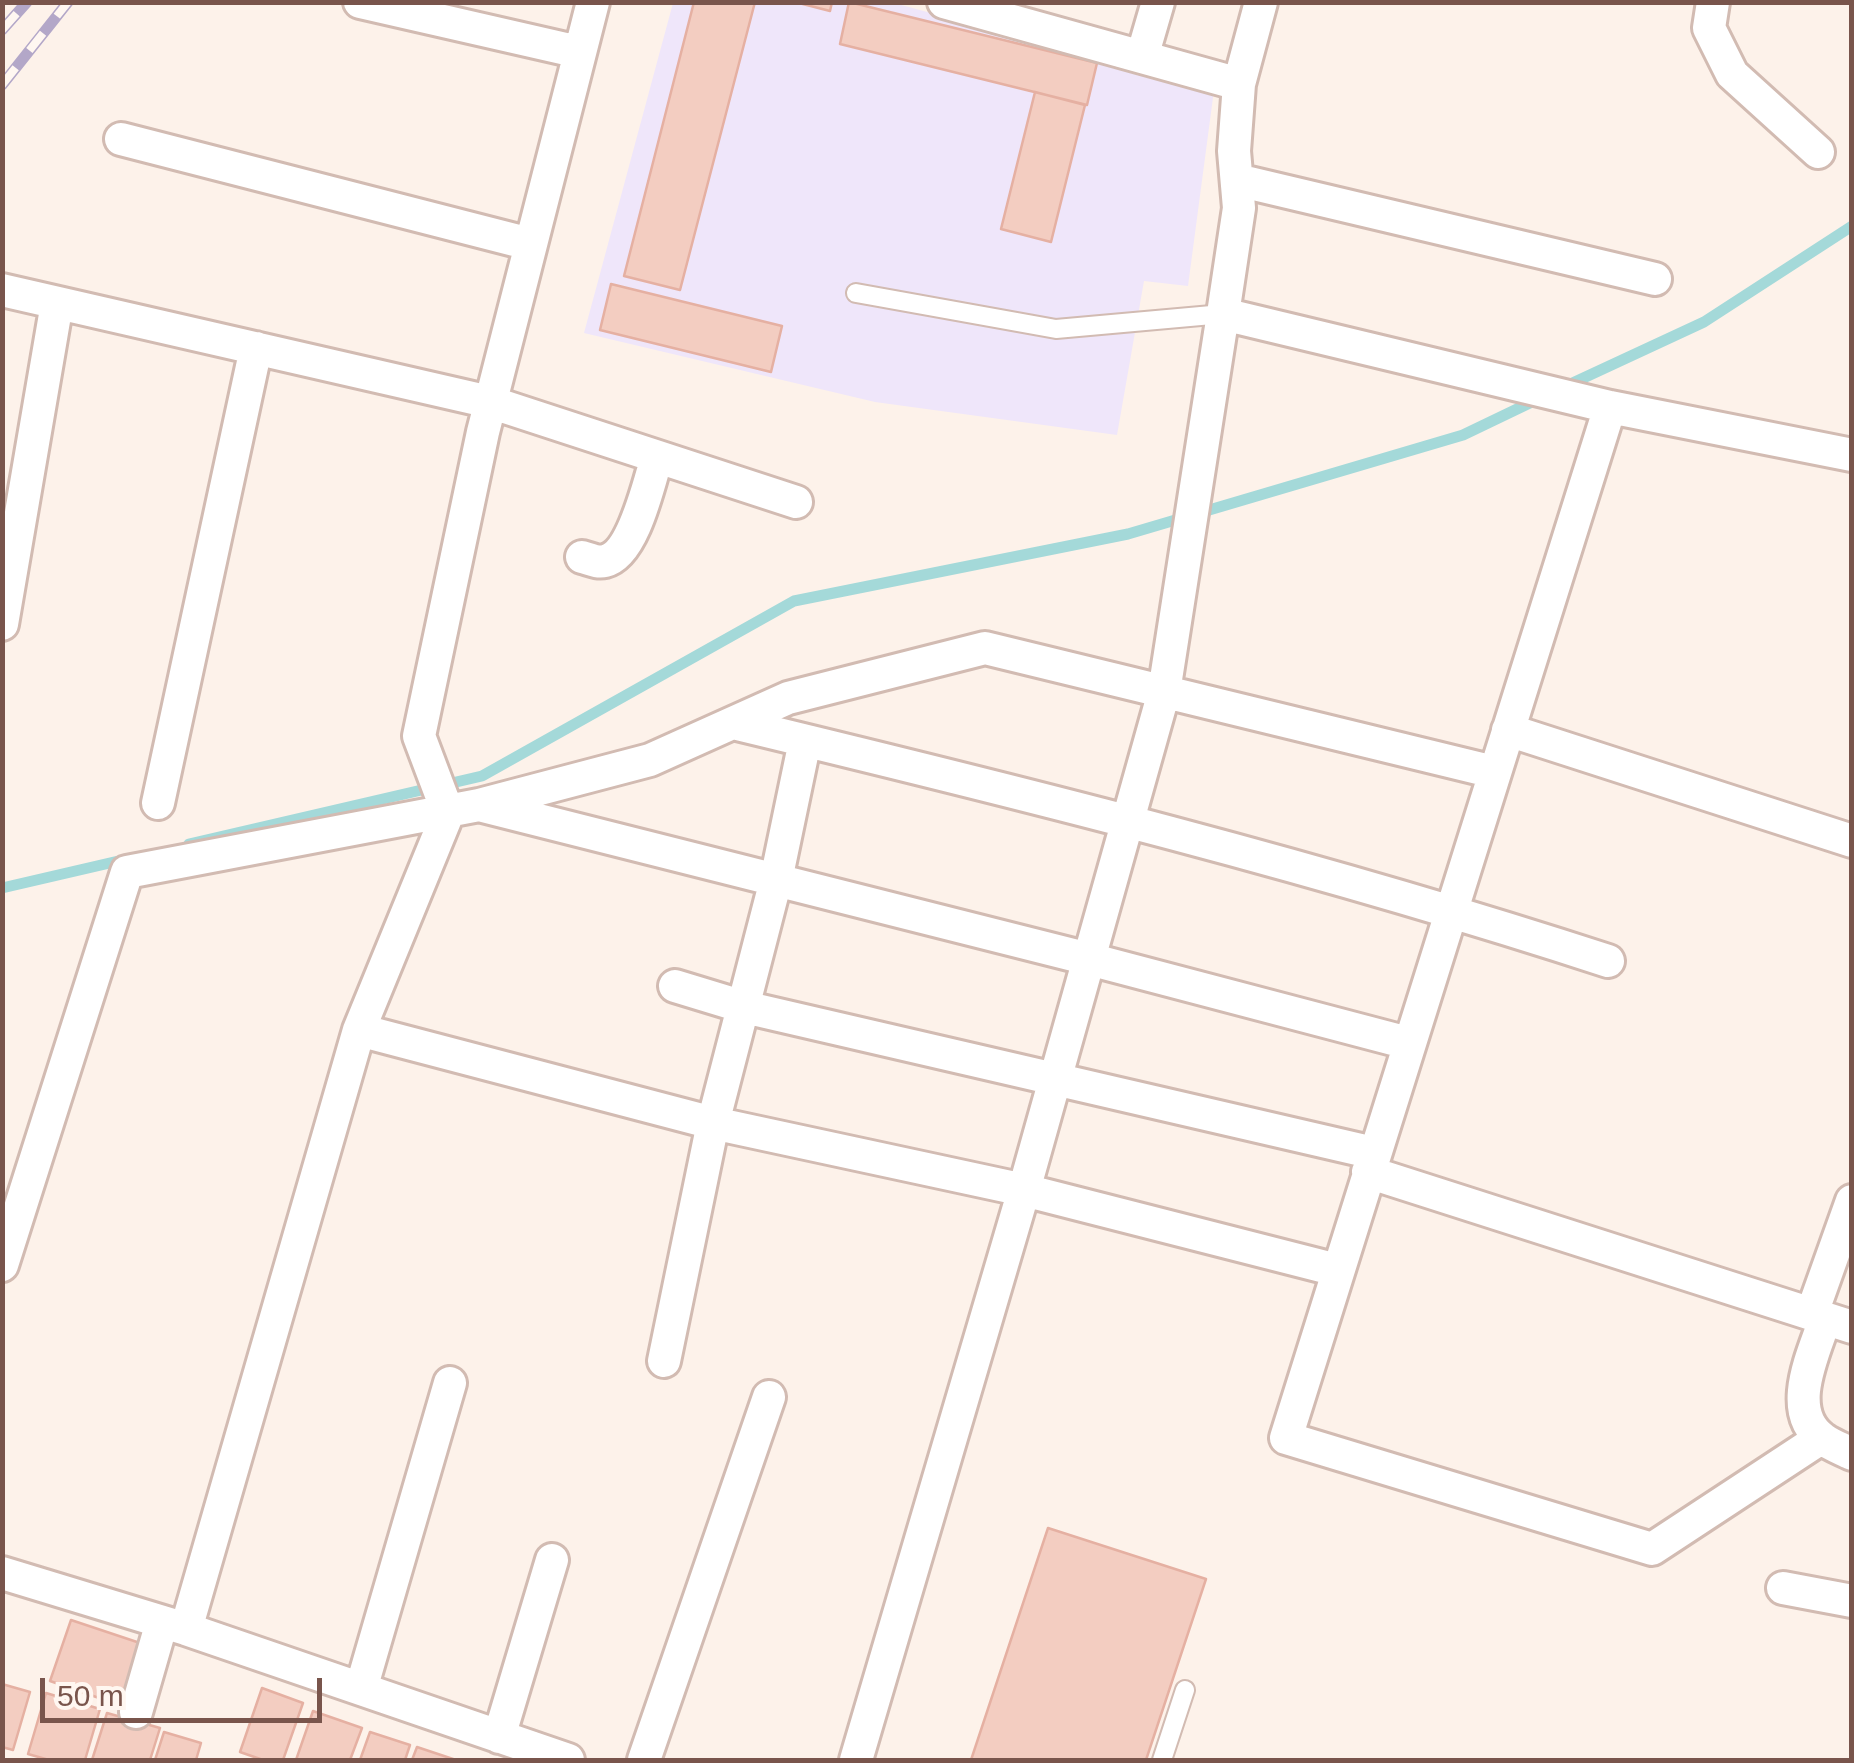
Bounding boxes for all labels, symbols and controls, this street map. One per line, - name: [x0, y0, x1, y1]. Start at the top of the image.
- scale bar: [45, 1658, 328, 1720]
- text: 50 m: [57, 1679, 124, 1712]

